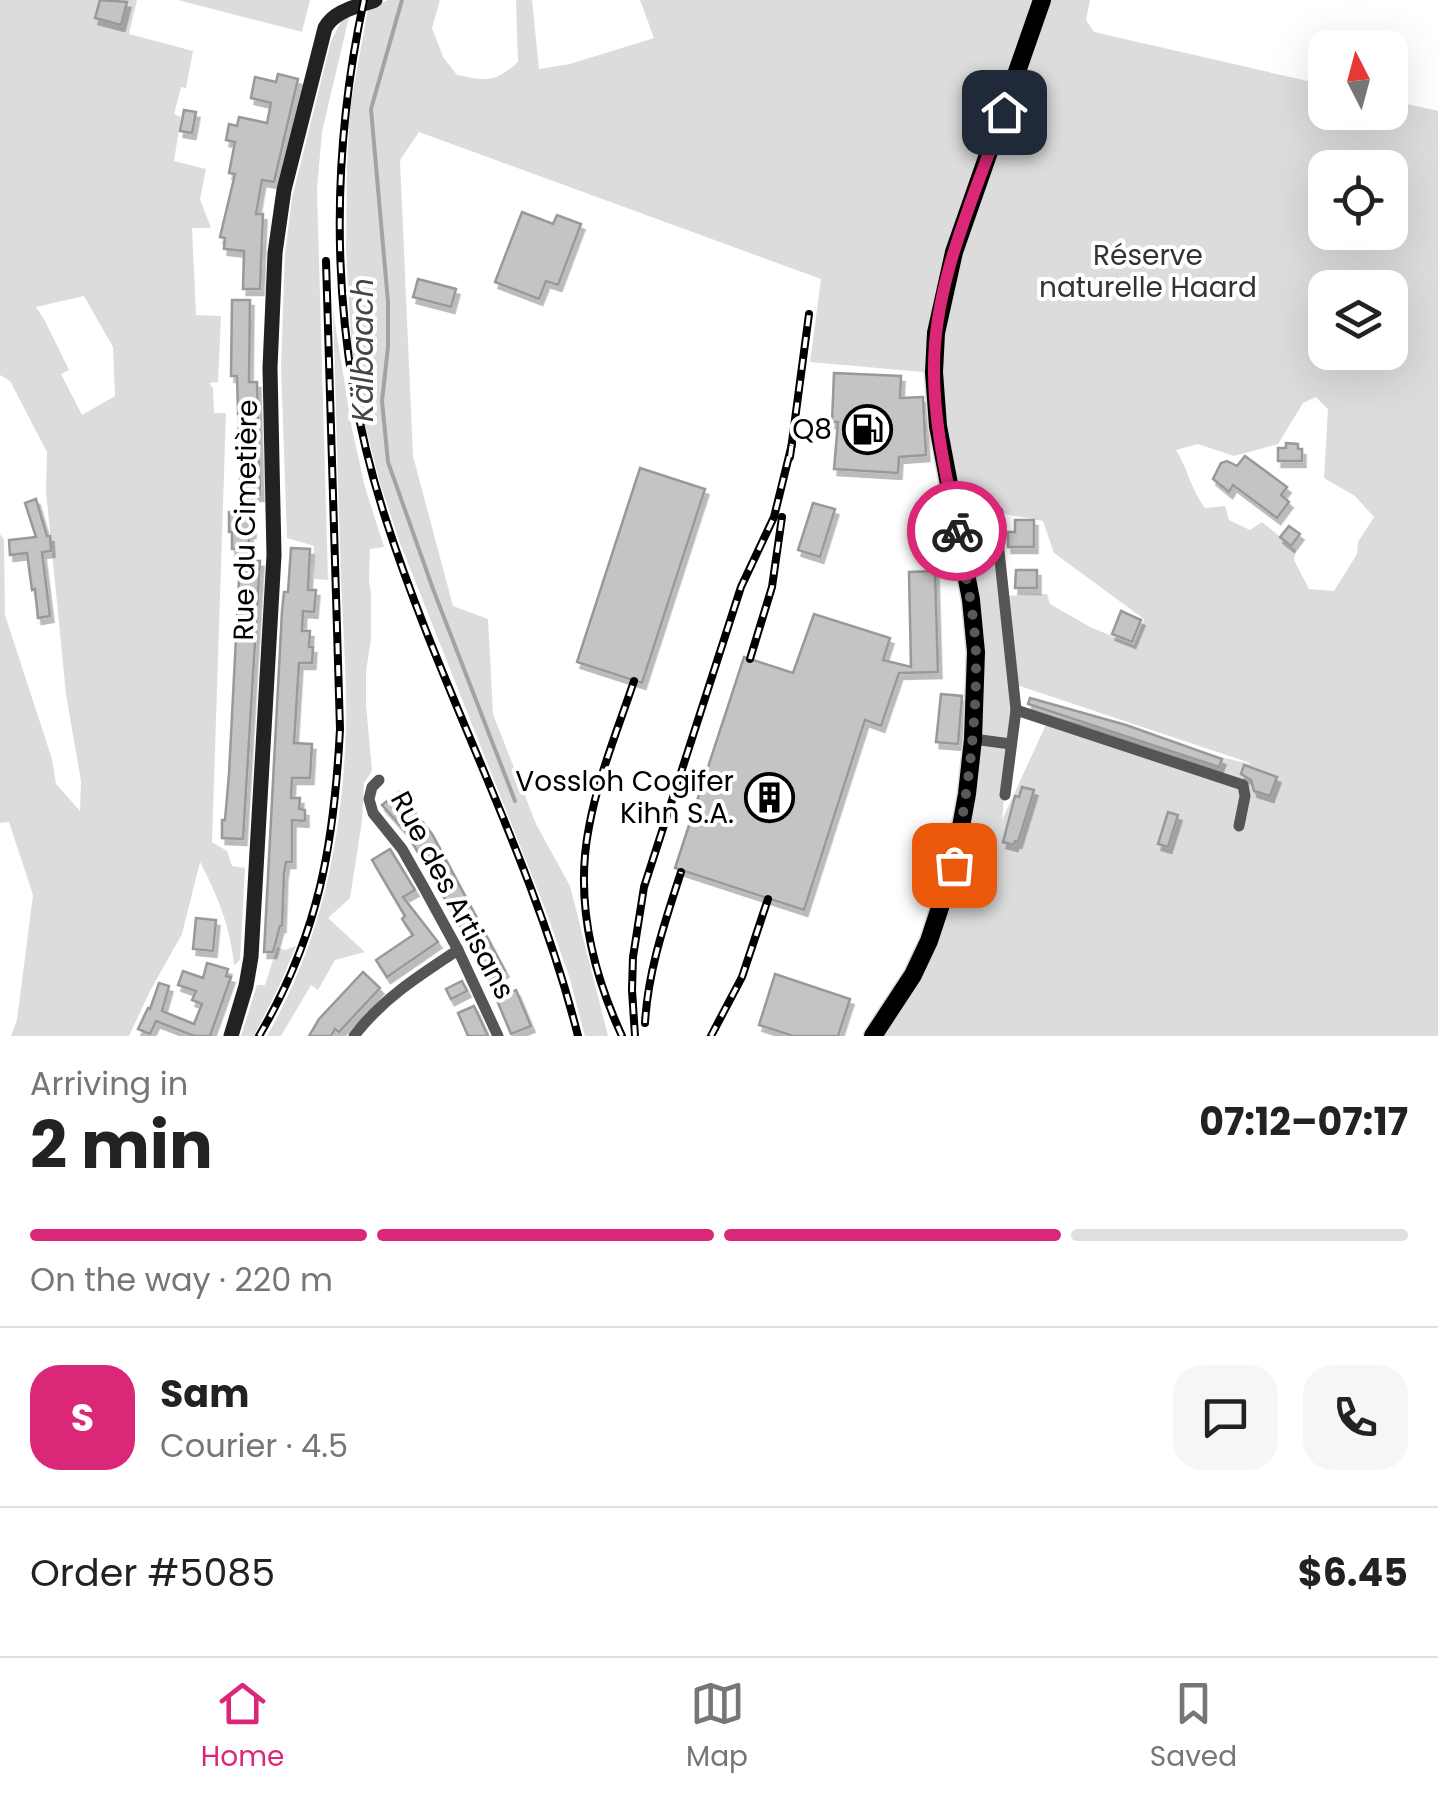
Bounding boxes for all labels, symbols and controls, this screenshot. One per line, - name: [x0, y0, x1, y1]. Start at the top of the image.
- north arrow: [1308, 30, 1408, 130]
- map controls: [1308, 30, 1408, 370]
- pin: [962, 70, 1047, 155]
- icon: home: [977, 85, 1032, 140]
- button: locate: [1308, 150, 1408, 250]
- park label: Réserve naturelle Haard: [1039, 236, 1257, 307]
- button: layers: [1308, 270, 1408, 370]
- water label: Kälbaach: [341, 278, 384, 422]
- street label: Rue du Cimetière: [224, 399, 267, 641]
- fuel station icon: Q8: [841, 403, 893, 455]
- place label: Q8: [792, 410, 832, 449]
- courier: [907, 481, 1007, 581]
- icon: bike: [930, 504, 985, 559]
- place label: Vossloh Cogifer Kihn S.A.: [515, 762, 734, 833]
- building icon: Vossloh Cogifer Kihn S.A.: [743, 771, 795, 823]
- street label: Rue des Artisans: [381, 784, 524, 1006]
- pin: [912, 823, 997, 908]
- icon: bag: [927, 838, 982, 893]
- text: Arriving in: [30, 1061, 188, 1106]
- text: 07:12–07:17: [1199, 1095, 1408, 1148]
- text: 2 min: [30, 1100, 213, 1191]
- text: On the way · 220 m: [30, 1257, 333, 1302]
- button: chat: [1173, 1365, 1278, 1470]
- button: phone: [1303, 1365, 1408, 1470]
- text: Sam: [160, 1367, 249, 1420]
- text: S: [71, 1391, 94, 1444]
- text: Courier · 4.5: [160, 1423, 348, 1468]
- text: Order #5085: [30, 1546, 275, 1599]
- text: $6.45: [1298, 1546, 1408, 1599]
- tab: Home: [201, 1676, 284, 1778]
- tab: Map: [686, 1676, 748, 1778]
- tab: Saved: [1150, 1676, 1237, 1778]

